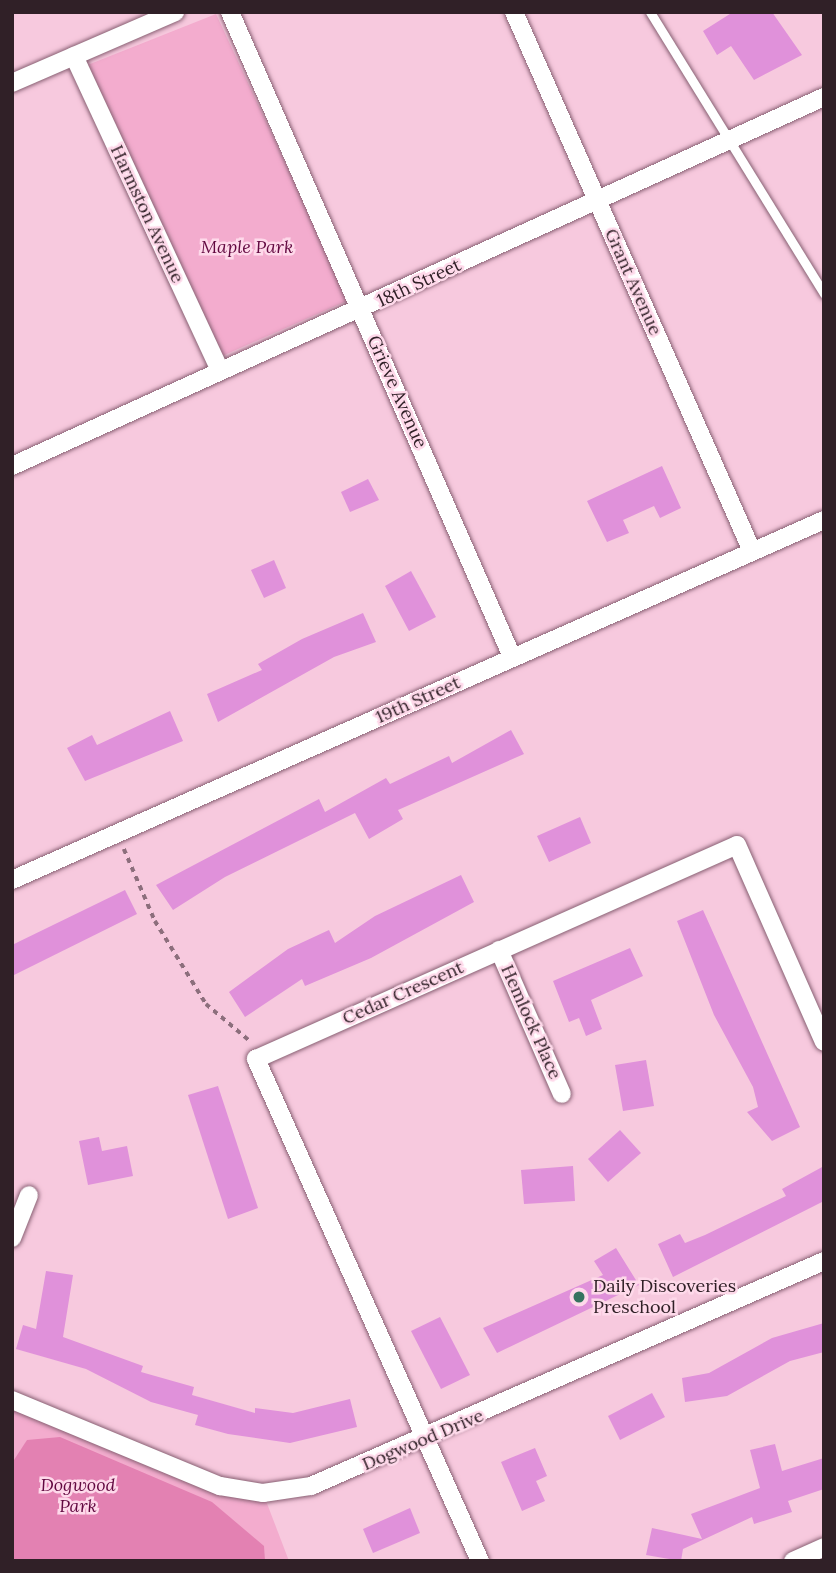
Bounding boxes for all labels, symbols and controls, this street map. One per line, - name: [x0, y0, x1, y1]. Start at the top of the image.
- street label: Harmston Avenue: [106, 142, 188, 286]
- street label: Grant Avenue: [600, 225, 666, 339]
- park label: Maple Park: [201, 236, 293, 258]
- street label: 18th Street: [374, 254, 464, 312]
- street label: Grieve Avenue: [363, 332, 431, 452]
- street label: 19th Street: [372, 672, 464, 728]
- street label: Cedar Crescent: [339, 957, 467, 1029]
- street label: Hemlock Place: [496, 961, 566, 1083]
- place label: Daily Discoveries Preschool: [593, 1276, 736, 1318]
- marker: Daily Discoveries Preschool: [571, 1289, 587, 1305]
- street label: Dogwood Drive: [359, 1405, 487, 1475]
- park label: Dogwood Park: [40, 1475, 116, 1518]

